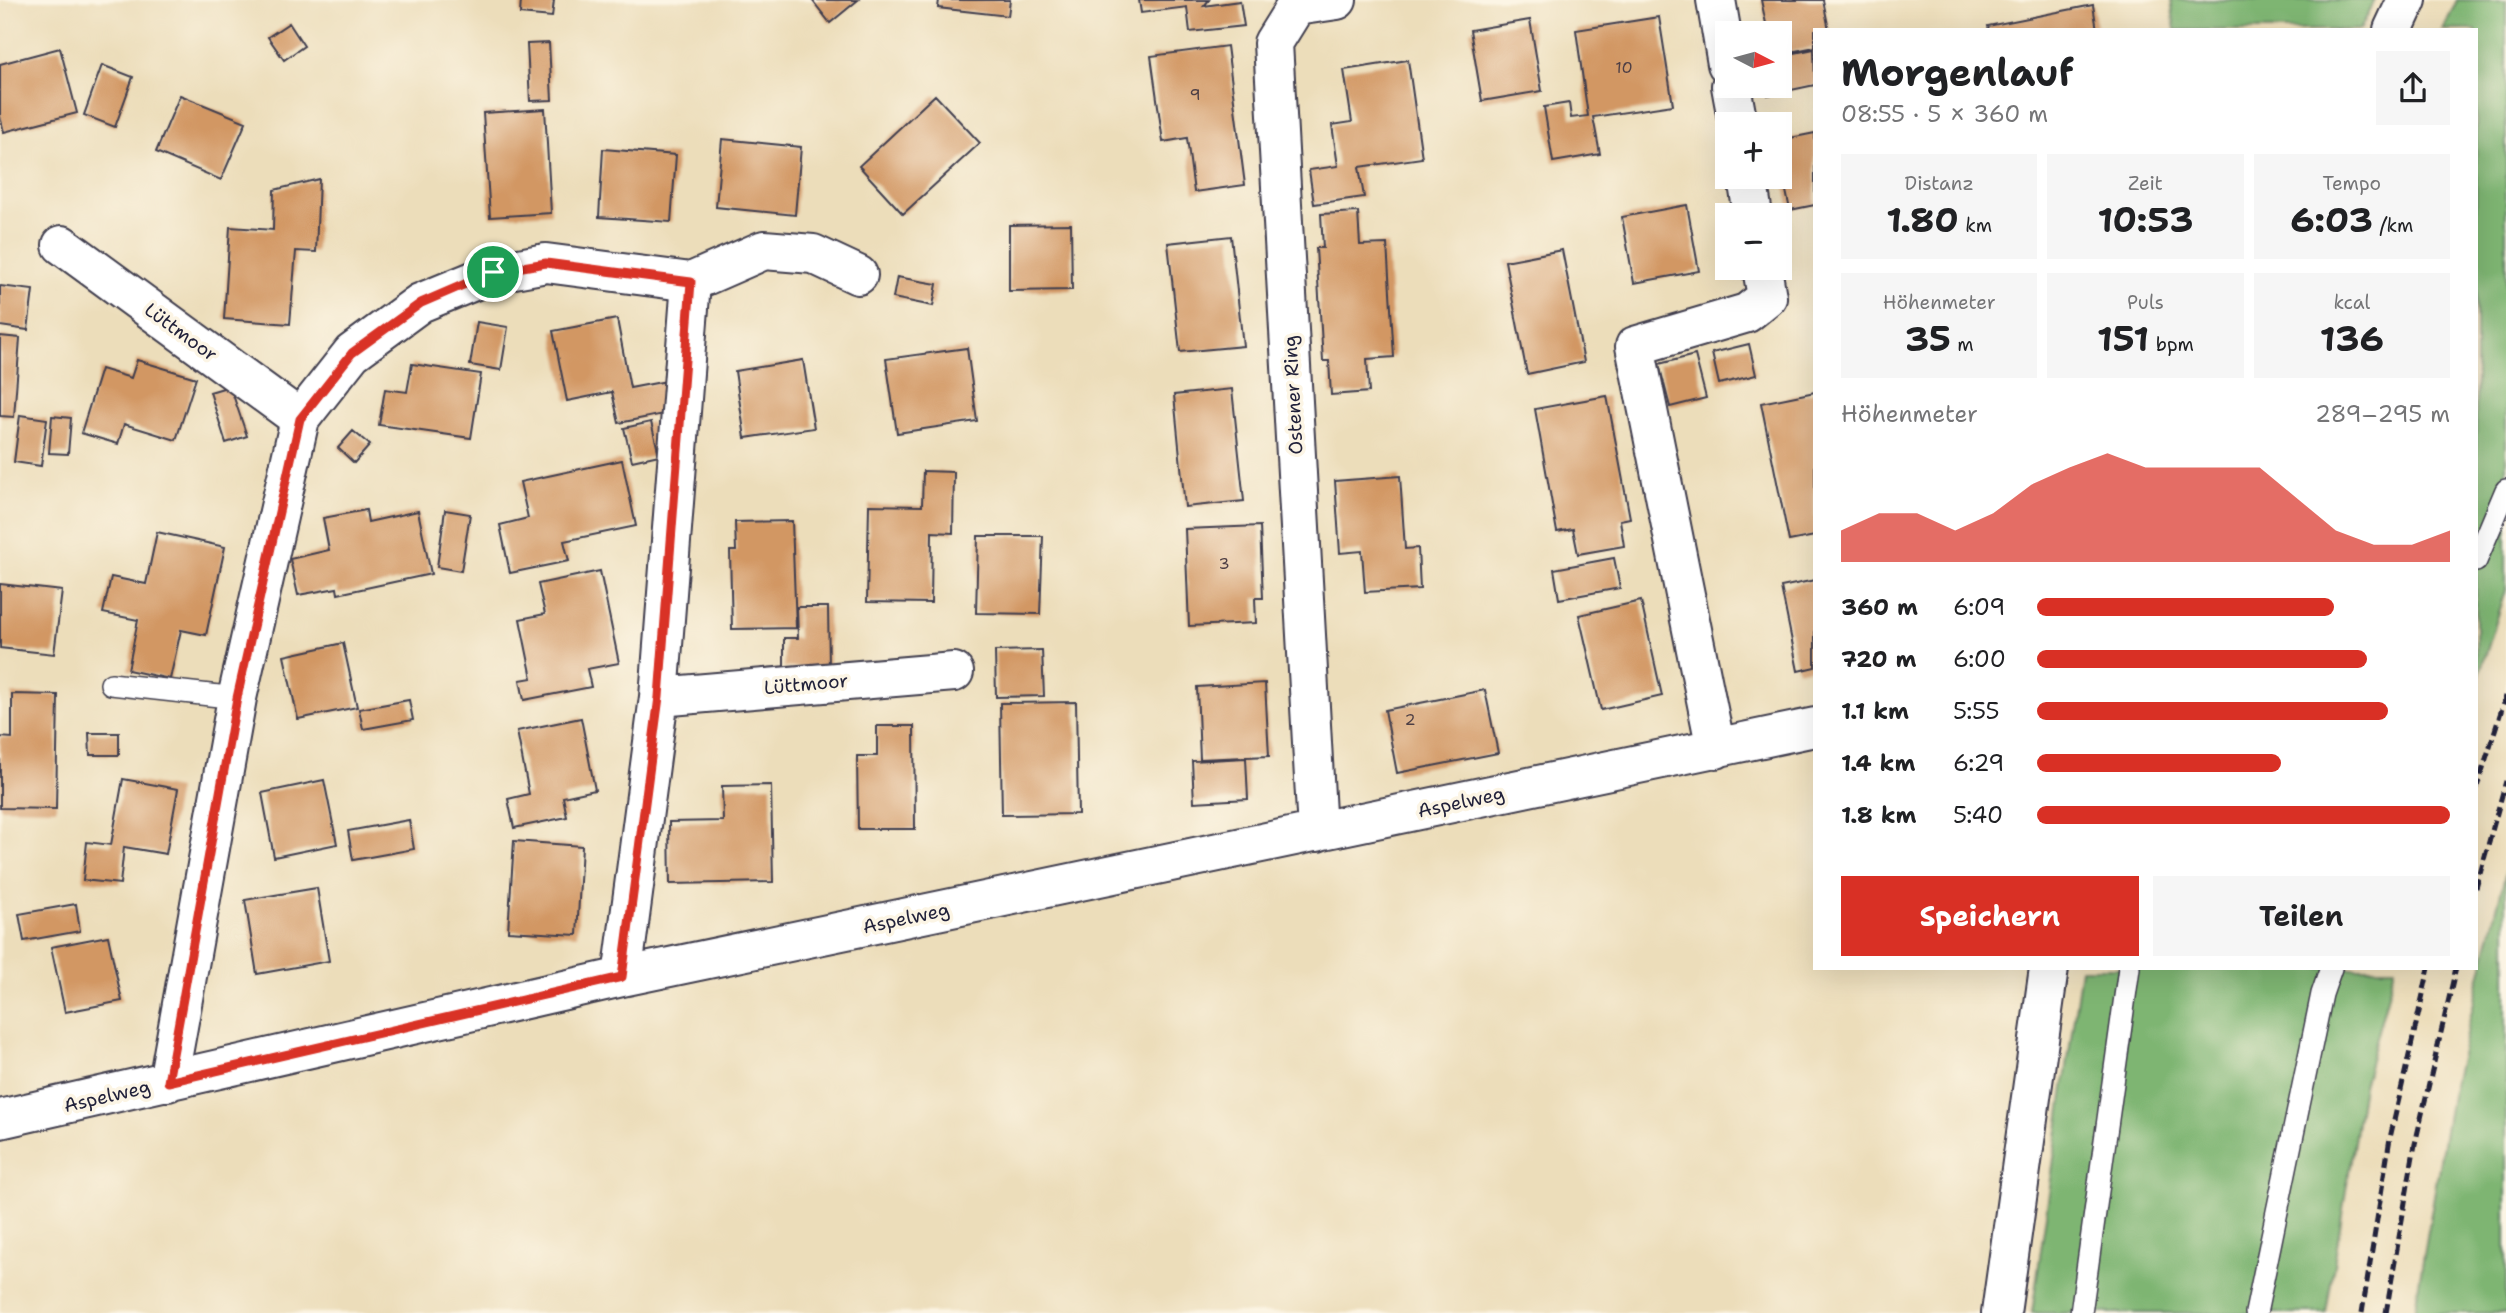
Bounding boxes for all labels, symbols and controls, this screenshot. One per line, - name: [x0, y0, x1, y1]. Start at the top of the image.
- north arrow: [1715, 21, 1792, 98]
- map controls: [1715, 21, 1792, 280]
- text: Morgenlauf: [1841, 47, 2074, 98]
- button: share: [2376, 51, 2450, 125]
- house number: 10: [1615, 57, 1633, 78]
- house number: 9: [1189, 84, 1201, 105]
- text: 08:55 · 5 × 360 m: [1841, 99, 2048, 129]
- button: +: [1715, 112, 1792, 189]
- text: Distanz: [1905, 171, 1974, 196]
- text: Zeit: [2128, 171, 2163, 196]
- text: Tempo: [2323, 171, 2381, 196]
- text: 1.80: [1886, 196, 1959, 243]
- text: 10:53: [2098, 196, 2193, 243]
- text: 6:03: [2290, 196, 2373, 243]
- button: −: [1715, 203, 1792, 280]
- text: km: [1959, 213, 1992, 238]
- text: /km: [2373, 213, 2413, 238]
- pin: [463, 242, 523, 302]
- icon: arrive: [474, 253, 512, 291]
- text: Höhenmeter: [1883, 290, 1996, 315]
- text: Puls: [2127, 290, 2164, 315]
- text: kcal: [2333, 290, 2370, 315]
- street label: Lüttmoor: [139, 297, 223, 367]
- text: 35: [1905, 315, 1951, 362]
- text: 151: [2097, 315, 2149, 362]
- text: 136: [2320, 315, 2384, 362]
- text: m: [1951, 332, 1974, 357]
- text: bpm: [2149, 332, 2194, 357]
- street label: Ostener Ring: [1277, 335, 1309, 455]
- text: Höhenmeter: [1841, 399, 1978, 429]
- text: 289–295 m: [2315, 399, 2450, 429]
- house number: 3: [1218, 553, 1230, 574]
- text: 360 m: [1841, 592, 1918, 622]
- text: 6:09: [1953, 592, 2005, 622]
- text: 720 m: [1841, 644, 1917, 674]
- text: 6:00: [1953, 644, 2006, 674]
- street label: Lüttmoor: [763, 668, 849, 700]
- text: 1.1 km: [1841, 696, 1909, 726]
- text: 5:55: [1953, 696, 1999, 726]
- house number: 2: [1404, 709, 1416, 730]
- text: 1.4 km: [1841, 748, 1915, 778]
- text: 6:29: [1953, 748, 2004, 778]
- street label: Aspelweg: [1415, 781, 1507, 823]
- text: 1.8 km: [1841, 800, 1916, 830]
- text: 5:40: [1953, 800, 2003, 830]
- button: Speichern: [1841, 876, 2139, 956]
- button: Teilen: [2153, 876, 2450, 956]
- street label: Aspelweg: [860, 897, 952, 939]
- street label: Aspelweg: [61, 1074, 153, 1118]

